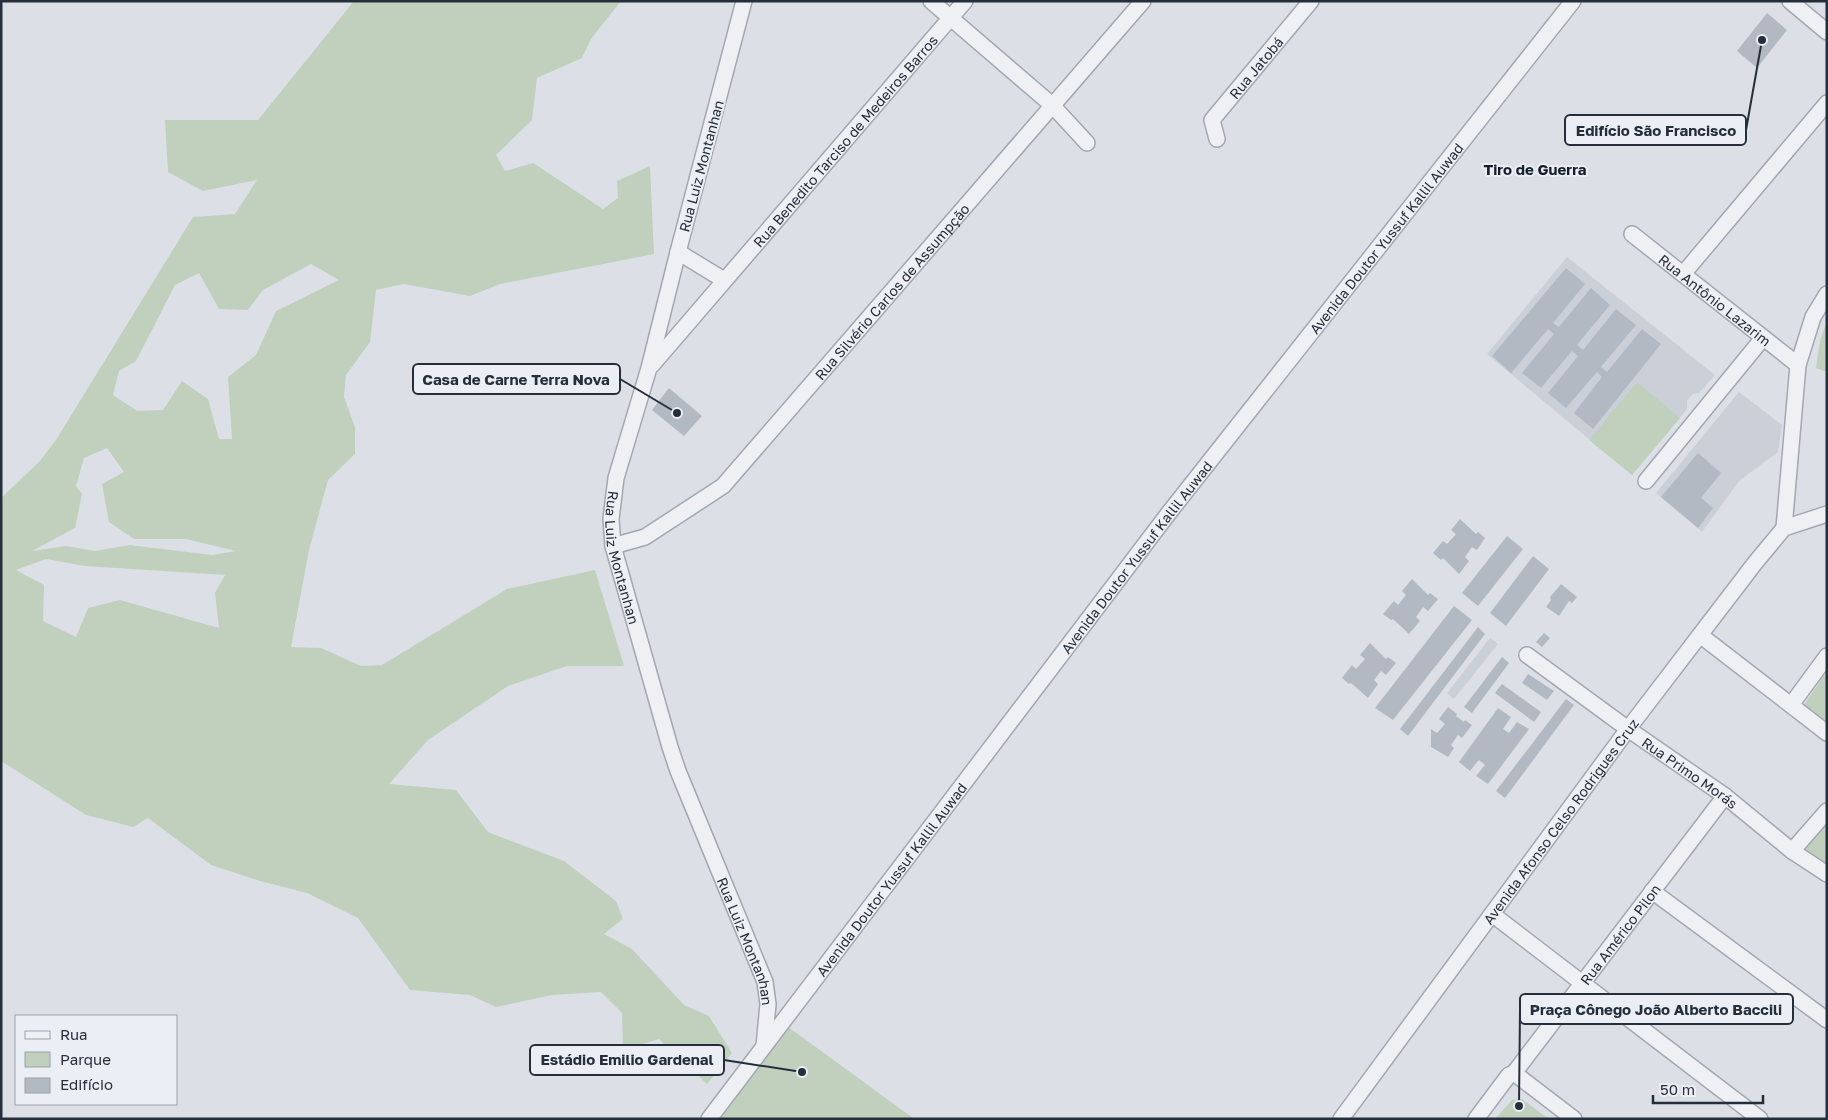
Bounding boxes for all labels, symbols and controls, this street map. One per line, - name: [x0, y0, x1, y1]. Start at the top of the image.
- street label: Rua Benedito Tarciso de Medeiros Barros: [749, 31, 941, 250]
- street label: Rua Jatobá: [1225, 33, 1286, 102]
- street label: Rua Luiz Montanhan: [675, 98, 727, 234]
- callout: Edifício São Francisco: [1565, 115, 1746, 145]
- text: Edifício São Francisco: [1576, 121, 1736, 139]
- street label: Avenida Doutor Yussuf Kallil Auwad: [1305, 139, 1466, 337]
- district label: Tiro de Guerra: [1483, 160, 1587, 178]
- street label: Rua Silvério Carlos de Assumpção: [811, 200, 972, 383]
- street label: Rua Antônio Lazarim: [1656, 250, 1775, 349]
- callout: Casa de Carne Terra Nova: [413, 364, 620, 394]
- text: Casa de Carne Terra Nova: [422, 370, 610, 388]
- street label: Avenida Doutor Yussuf Kallil Auwad: [1057, 457, 1215, 657]
- street label: Rua Luiz Montanhan: [602, 490, 643, 626]
- street label: Avenida Afonso Celso Rodrigues Cruz: [1479, 715, 1642, 927]
- street label: Rua Primo Morás: [1639, 733, 1742, 812]
- street label: Avenida Doutor Yussuf Kallil Auwad: [812, 779, 970, 979]
- street label: Rua Luiz Montanhan: [714, 874, 777, 1006]
- street label: Rua Américo Pilon: [1576, 880, 1664, 988]
- callout: Praça Cônego João Alberto Baccili: [1520, 994, 1793, 1024]
- text: Praça Cônego João Alberto Baccili: [1530, 1000, 1782, 1018]
- legend: [15, 1015, 178, 1105]
- text: Rua: [60, 1025, 87, 1043]
- callout: Estádio Emilio Gardenal: [530, 1045, 724, 1075]
- text: Parque: [60, 1050, 111, 1068]
- text: Estádio Emilio Gardenal: [540, 1050, 714, 1068]
- scale bar: [1653, 1072, 1763, 1104]
- text: Edifício: [60, 1075, 113, 1093]
- text: 50 m: [1660, 1080, 1695, 1098]

